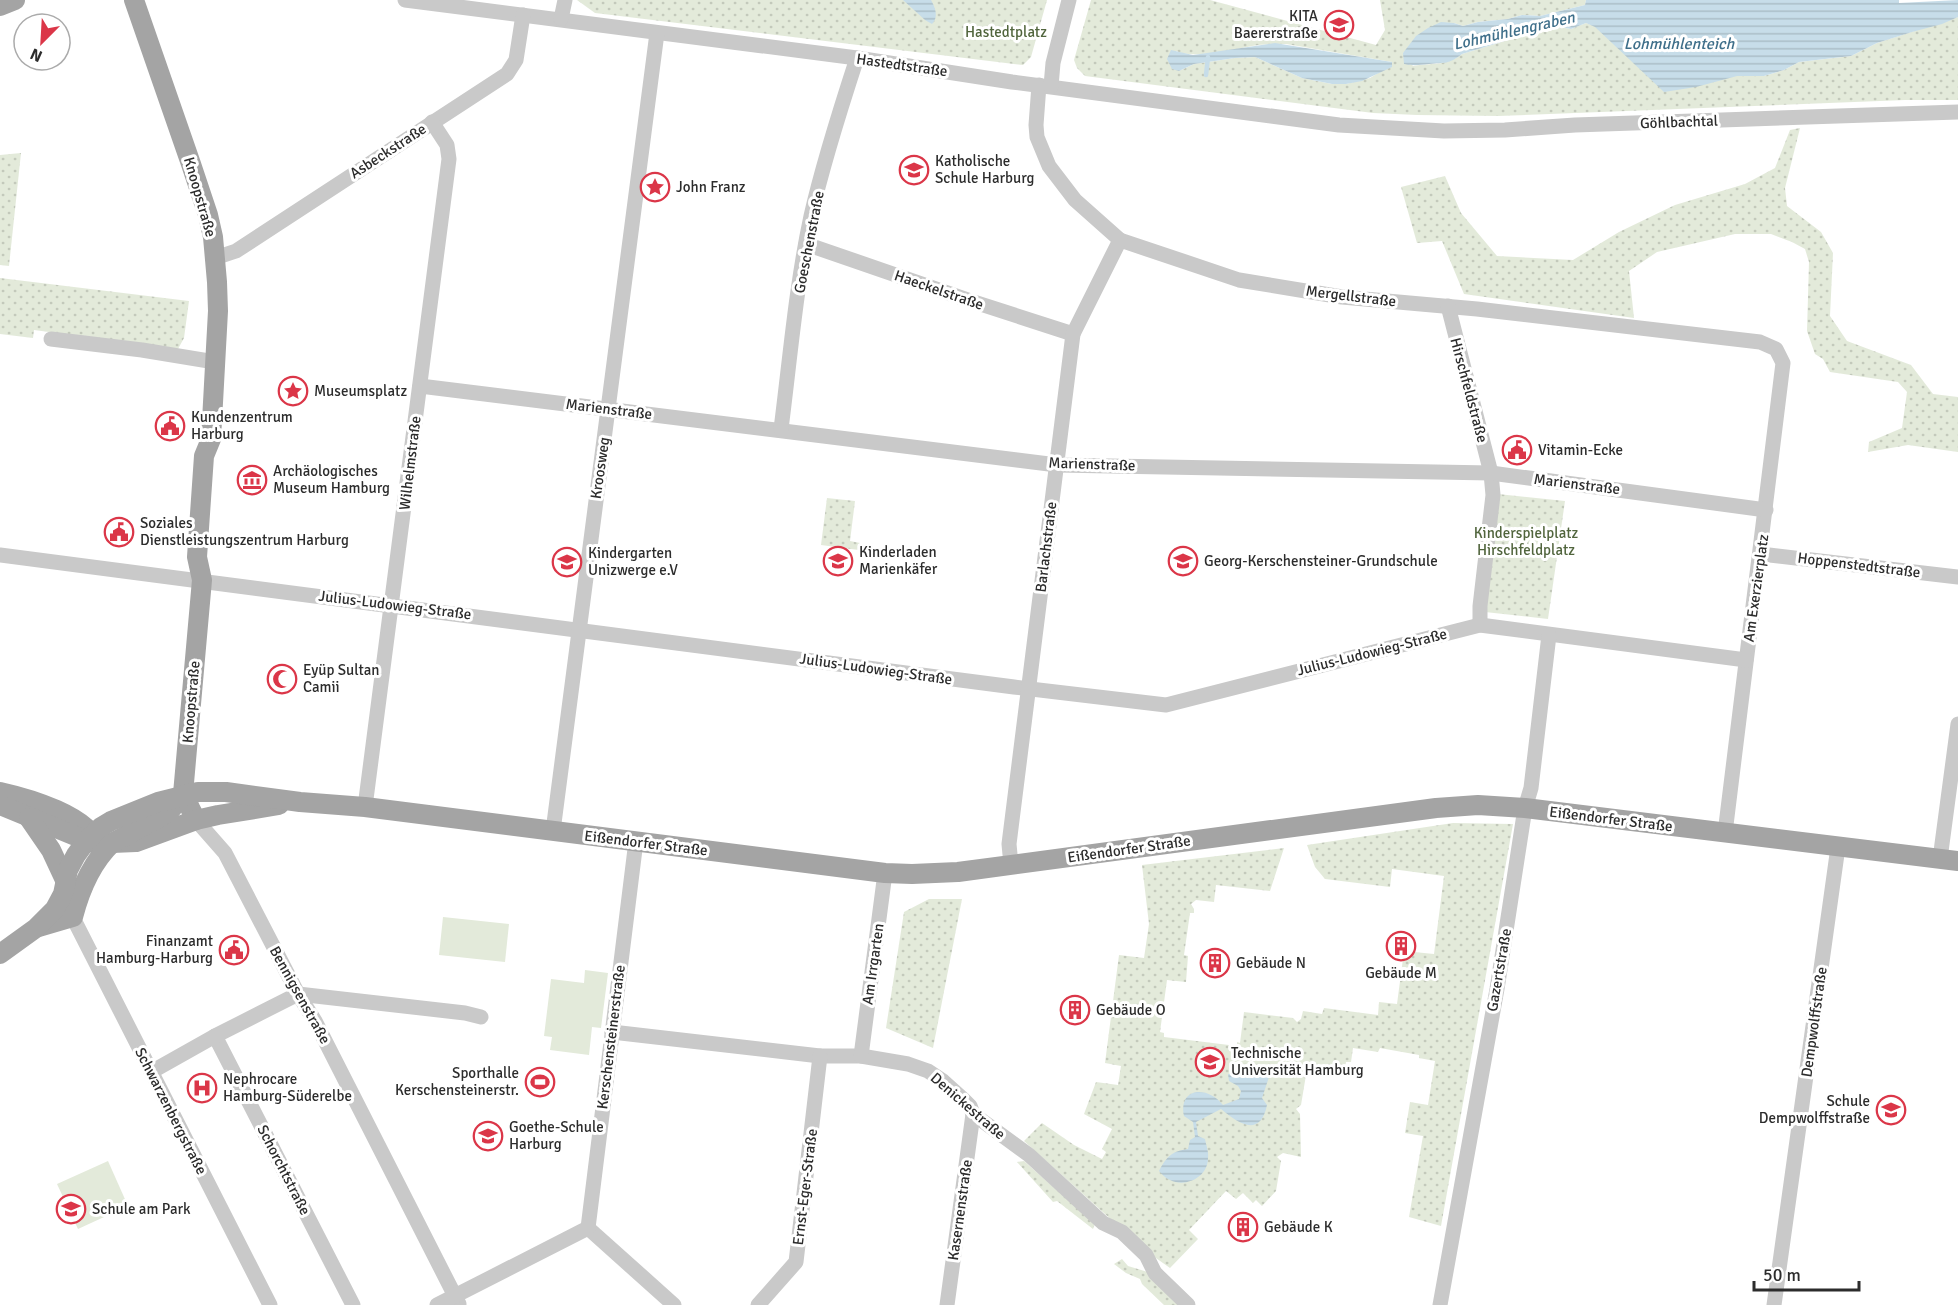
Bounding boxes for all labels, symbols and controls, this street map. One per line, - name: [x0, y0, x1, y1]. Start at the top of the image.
- place label: KITA Baererstraße: [1234, 7, 1318, 42]
- water label: Lohmühlengraben: [1451, 7, 1578, 55]
- school or university icon: KITA Baererstraße: [1323, 9, 1355, 41]
- north arrow: [12, 12, 72, 72]
- park label: Hastedtplatz: [965, 23, 1047, 41]
- water label: Lohmühlenteich: [1624, 34, 1736, 54]
- text: N: [27, 43, 45, 66]
- street label: Hastedtstraße: [855, 50, 949, 80]
- street label: Göhlbachtal: [1640, 112, 1718, 132]
- street label: Asbeckstraße: [346, 120, 430, 182]
- place label: Katholische Schule Harburg: [935, 152, 1035, 187]
- school or university icon: Katholische Schule Harburg: [898, 154, 930, 186]
- street label: Knoopstraße: [180, 155, 220, 239]
- place icon: John Franz: [639, 171, 671, 203]
- place label: John Franz: [676, 178, 746, 196]
- street label: Goeschenstraße: [790, 189, 828, 295]
- street label: Haeckelstraße: [892, 266, 986, 314]
- street label: Mergellstraße: [1305, 282, 1397, 310]
- street label: Hirschfeldstraße: [1446, 336, 1492, 444]
- place icon: Museumsplatz: [277, 375, 309, 407]
- place label: Museumsplatz: [314, 382, 407, 400]
- street label: Marienstraße: [565, 395, 653, 423]
- place label: Kundenzentrum Harburg: [191, 408, 293, 443]
- public building icon: Kundenzentrum Harburg: [154, 410, 186, 442]
- street label: Wilhelmstraße: [395, 415, 425, 511]
- public building icon: Vitamin-Ecke: [1501, 434, 1533, 466]
- street label: Kroosweg: [587, 436, 613, 500]
- place label: Vitamin-Ecke: [1538, 441, 1623, 459]
- street label: Marienstraße: [1048, 453, 1136, 475]
- place label: Archäologisches Museum Hamburg: [273, 462, 390, 497]
- museum icon: Archäologisches Museum Hamburg: [236, 464, 268, 496]
- street label: Marienstraße: [1533, 470, 1621, 498]
- street label: Barlachstraße: [1032, 501, 1060, 593]
- place label: Soziales Dienstleistungszentrum Harburg: [140, 514, 349, 549]
- public building icon: Soziales Dienstleistungszentrum Harburg: [103, 516, 135, 548]
- park label: Kinderspielplatz Hirschfeldplatz: [1474, 524, 1579, 559]
- street label: Am Exerzierplatz: [1740, 533, 1773, 643]
- place label: Kinderladen Marienkäfer: [859, 543, 938, 578]
- place label: Kindergarten Unizwerge e.V: [588, 544, 678, 579]
- school or university icon: Kinderladen Marienkäfer: [822, 545, 854, 577]
- school or university icon: Georg-Kerschensteiner-Grundschule: [1167, 545, 1199, 577]
- school or university icon: Kindergarten Unizwerge e.V: [551, 546, 583, 578]
- street label: Hoppenstedtstraße: [1797, 549, 1921, 581]
- place label: Georg-Kerschensteiner-Grundschule: [1204, 552, 1438, 570]
- street label: Julius-Ludowieg-Straße: [318, 587, 472, 623]
- street label: Julius-Ludowieg-Straße: [1295, 625, 1449, 679]
- street label: Julius-Ludowieg-Straße: [799, 649, 953, 689]
- street label: Knoopstraße: [178, 660, 204, 744]
- place label: Eyüp Sultan Camii: [303, 661, 379, 696]
- mosque icon: Eyüp Sultan Camii: [266, 663, 298, 695]
- street label: Eißendorfer Straße: [1548, 803, 1674, 835]
- street label: Eißendorfer Straße: [583, 827, 709, 859]
- street label: Eißendorfer Straße: [1066, 831, 1192, 867]
- street label: Am Irrgarten: [858, 922, 888, 1006]
- street label: Gazertstraße: [1483, 927, 1515, 1013]
- building icon: Gebäude M: [1385, 930, 1417, 962]
- place label: Finanzamt Hamburg-Harburg: [96, 932, 213, 967]
- public building icon: Finanzamt Hamburg-Harburg: [218, 934, 250, 966]
- street label: Bennigsenstraße: [266, 943, 334, 1047]
- building icon: Gebäude N: [1199, 947, 1231, 979]
- place label: Gebäude N: [1236, 954, 1306, 972]
- street label: Kerschensteinerstraße: [593, 964, 629, 1110]
- place label: Gebäude M: [1365, 964, 1437, 982]
- street label: Dempwolffstraße: [1797, 966, 1831, 1078]
- building icon: Gebäude O: [1059, 994, 1091, 1026]
- place label: Gebäude O: [1096, 1001, 1166, 1019]
- place label: Technische Universität Hamburg: [1231, 1044, 1364, 1079]
- street label: Schwarzenbergstraße: [131, 1045, 211, 1177]
- school or university icon: Technische Universität Hamburg: [1194, 1046, 1226, 1078]
- place label: Sporthalle Kerschensteinerstr.: [395, 1064, 519, 1099]
- sports icon: Sporthalle Kerschensteinerstr.: [524, 1066, 556, 1098]
- street label: Denickestraße: [927, 1069, 1009, 1143]
- place label: Nephrocare Hamburg-Süderelbe: [223, 1070, 352, 1105]
- hospital icon: Nephrocare Hamburg-Süderelbe: [186, 1072, 218, 1104]
- place label: Schule Dempwolffstraße: [1759, 1092, 1870, 1127]
- school or university icon: Schule Dempwolffstraße: [1875, 1094, 1907, 1126]
- place label: Goethe-Schule Harburg: [509, 1118, 604, 1153]
- school or university icon: Goethe-Schule Harburg: [472, 1120, 504, 1152]
- street label: Schorchtstraße: [254, 1122, 314, 1218]
- street label: Ernst-Eger-Straße: [789, 1128, 821, 1246]
- street label: Kasernenstraße: [944, 1158, 976, 1262]
- school or university icon: Schule am Park: [55, 1193, 87, 1225]
- place label: Schule am Park: [92, 1200, 191, 1218]
- building icon: Gebäude K: [1227, 1211, 1259, 1243]
- place label: Gebäude K: [1264, 1218, 1333, 1236]
- scale bar: [1754, 1254, 1859, 1292]
- text: 50 m: [1763, 1264, 1801, 1286]

